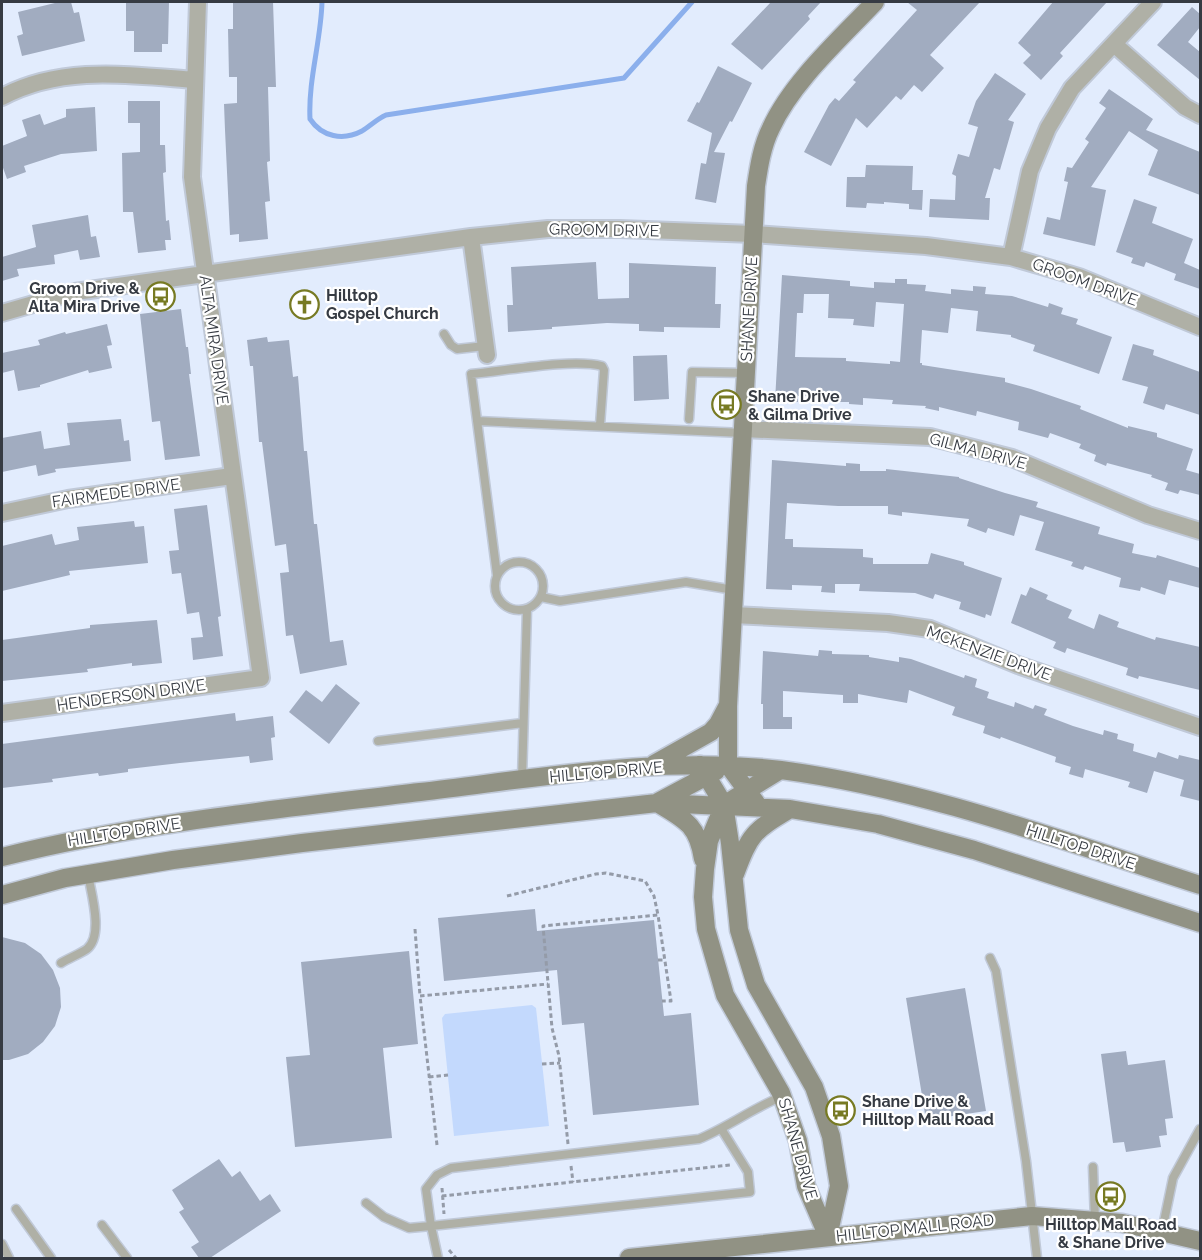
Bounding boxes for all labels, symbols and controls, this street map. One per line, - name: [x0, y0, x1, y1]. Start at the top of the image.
- street label: GROOM DRIVE: [549, 220, 660, 240]
- street label: GROOM DRIVE: [1030, 254, 1140, 310]
- street label: SHANE DRIVE: [737, 256, 761, 362]
- street label: ALTA MIRA DRIVE: [195, 274, 233, 406]
- place label: Groom Drive & Alta Mira Drive: [28, 279, 141, 316]
- bus stop icon: Groom Drive & Alta Mira Drive: [145, 281, 177, 313]
- place label: Hilltop Gospel Church: [326, 286, 439, 323]
- church icon: Hilltop Gospel Church: [289, 288, 321, 320]
- place label: Shane Drive & Gilma Drive: [748, 387, 852, 424]
- bus stop icon: Shane Drive & Gilma Drive: [711, 389, 743, 421]
- street label: GILMA DRIVE: [927, 429, 1029, 473]
- street label: FAIRMEDE DRIVE: [51, 475, 182, 511]
- street label: MCKENZIE DRIVE: [924, 622, 1054, 685]
- street label: HENDERSON DRIVE: [55, 675, 207, 715]
- street label: HILLTOP DRIVE: [548, 758, 664, 786]
- street label: HILLTOP DRIVE: [66, 814, 182, 850]
- street label: HILLTOP DRIVE: [1024, 820, 1138, 874]
- place label: Shane Drive & Hilltop Mall Road: [862, 1092, 994, 1129]
- bus stop icon: Shane Drive & Hilltop Mall Road: [825, 1094, 857, 1126]
- street label: SHANE DRIVE: [774, 1096, 822, 1202]
- bus stop icon: Hilltop Mall Road & Shane Drive: [1095, 1180, 1127, 1212]
- street label: HILLTOP MALL ROAD: [835, 1210, 995, 1246]
- place label: Hilltop Mall Road & Shane Drive: [1045, 1215, 1177, 1252]

